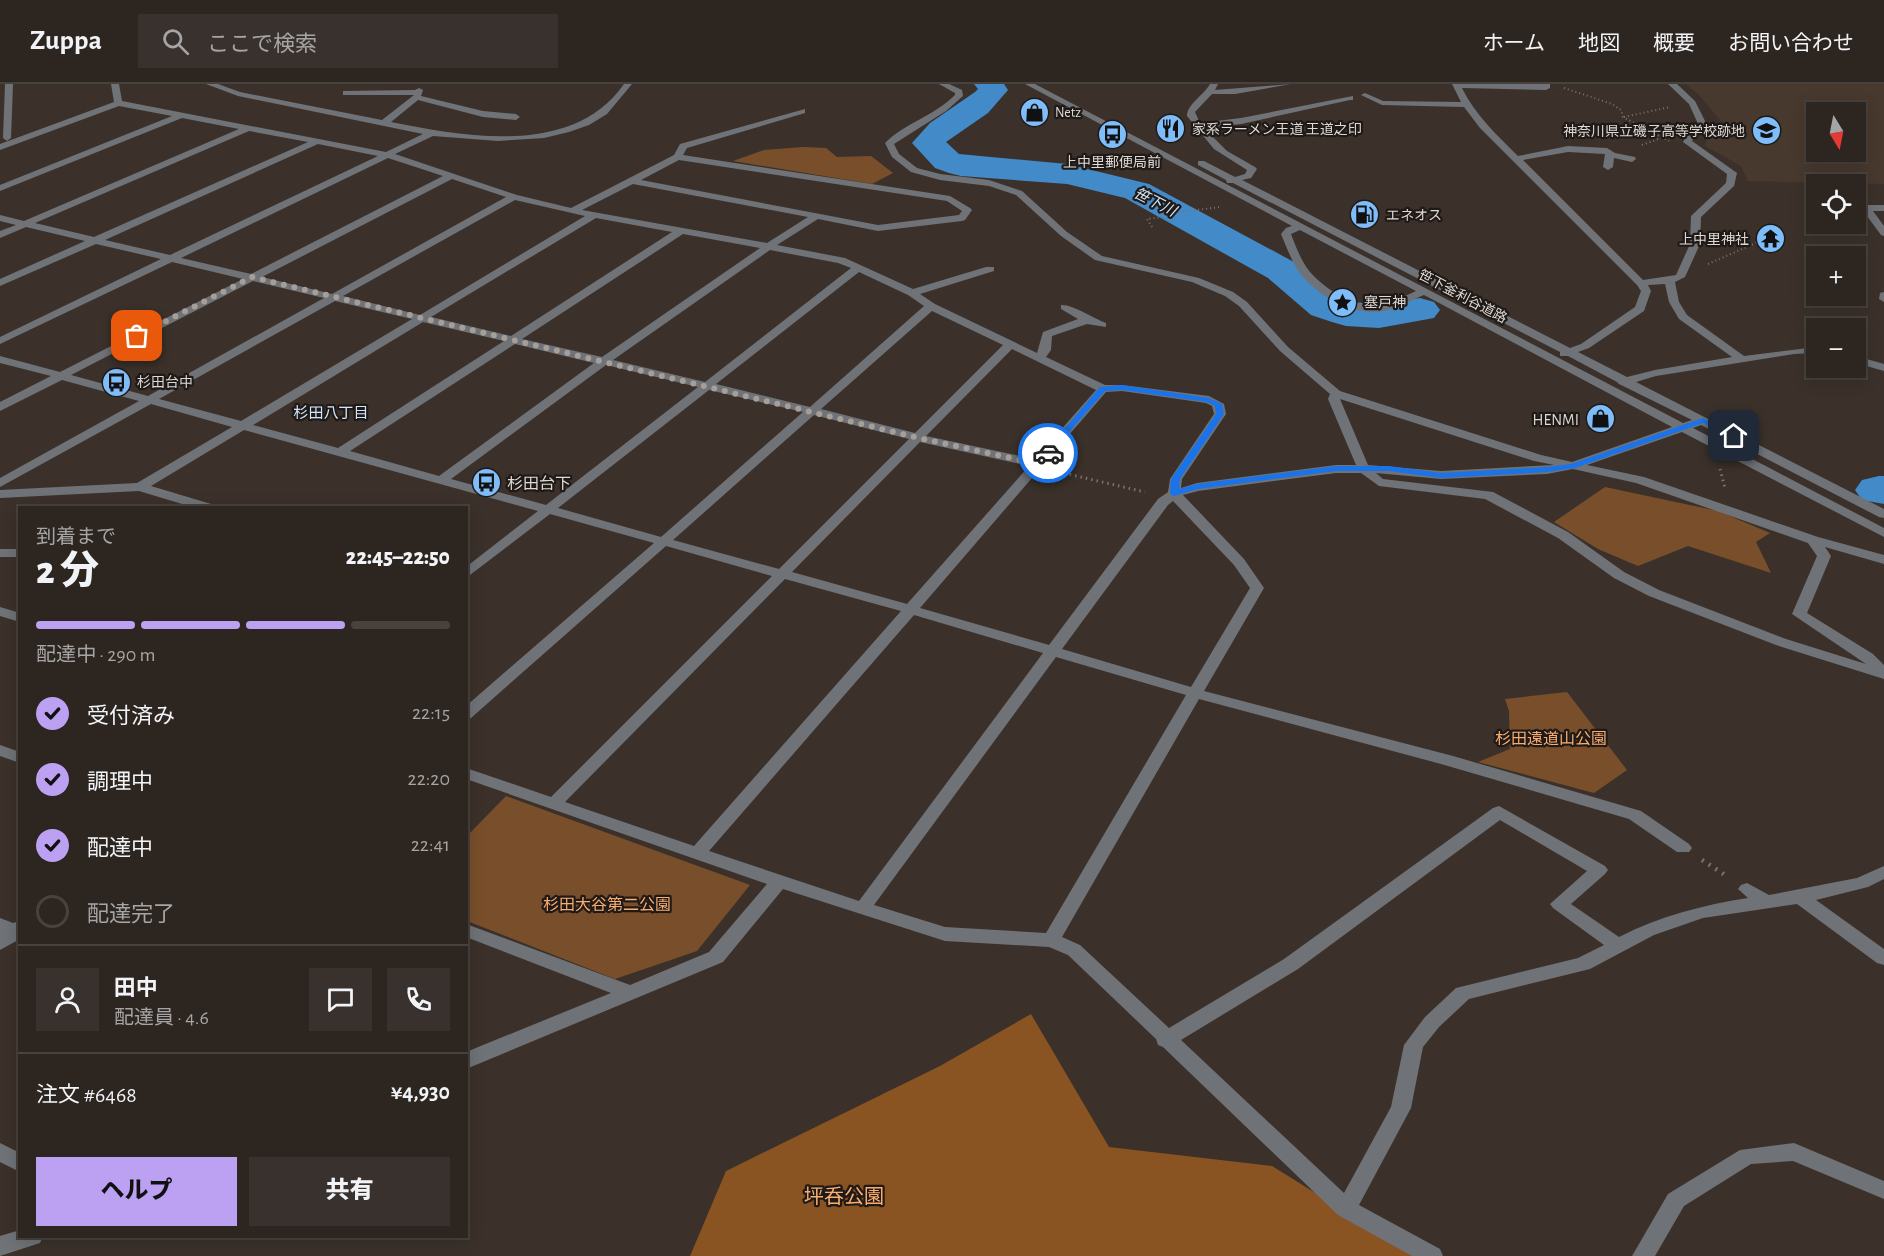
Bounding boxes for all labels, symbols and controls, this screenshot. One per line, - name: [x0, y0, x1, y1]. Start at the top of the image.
- search box: [138, 14, 558, 68]
- icon: search: [159, 25, 192, 58]
- text: Zuppa: [30, 27, 102, 55]
- text: ここで検索: [207, 33, 317, 55]
- text: ホーム: [1483, 33, 1545, 54]
- text: 地図: [1578, 33, 1620, 54]
- text: 概要: [1653, 33, 1695, 54]
- text: お問い合わせ: [1728, 33, 1854, 54]
- shop icon: Netz: [1018, 96, 1050, 128]
- north arrow: [1806, 102, 1866, 162]
- map controls: [1806, 102, 1866, 378]
- place label: Netz: [1055, 106, 1081, 120]
- restaurant icon: 家系ラーメン王道 王道之印: [1155, 113, 1187, 145]
- school or university icon: 神奈川県立磯子高等学校跡地: [1750, 115, 1782, 147]
- bus stop icon: 上中里郵便局前: [1096, 119, 1128, 151]
- place label: 家系ラーメン王道 王道之印: [1192, 122, 1362, 137]
- place label: 神奈川県立磯子高等学校跡地: [1563, 123, 1745, 139]
- place label: 上中里郵便局前: [1063, 154, 1161, 170]
- button: locate: [1806, 174, 1866, 234]
- water label: 笹下川: [1131, 185, 1180, 220]
- fuel station icon: エネオス: [1349, 199, 1381, 231]
- place label: エネオス: [1386, 209, 1442, 223]
- temple icon: 上中里神社: [1754, 223, 1786, 255]
- place label: 上中里神社: [1679, 232, 1749, 247]
- button: +: [1806, 246, 1866, 306]
- street label: 笹下釜利谷道路: [1416, 267, 1510, 326]
- place icon: 塞戸神: [1327, 286, 1359, 318]
- place label: 塞戸神: [1364, 295, 1406, 310]
- pin: [111, 310, 162, 361]
- button: −: [1806, 318, 1866, 378]
- icon: bag: [120, 319, 153, 352]
- bus stop icon: 杉田台中: [100, 366, 132, 398]
- place label: 杉田台中: [137, 374, 193, 390]
- shop icon: HENMI: [1584, 403, 1616, 435]
- district label: 杉田八丁目: [293, 405, 369, 421]
- pin: [1708, 410, 1759, 461]
- place label: HENMI: [1533, 412, 1579, 428]
- icon: home: [1717, 419, 1750, 452]
- courier: [1018, 423, 1078, 483]
- icon: car: [1032, 437, 1065, 470]
- bus stop icon: 杉田台下: [470, 467, 502, 499]
- place label: 杉田台下: [507, 475, 571, 492]
- text: 到着まで: [36, 527, 116, 547]
- text: 22:45–22:50: [346, 546, 450, 568]
- text: 2 分: [36, 552, 99, 591]
- text: 配達中 · 290 m: [36, 645, 156, 665]
- icon: check: [36, 697, 69, 730]
- text: 22:15: [412, 703, 450, 723]
- text: 受付済み: [87, 705, 175, 727]
- park label: 杉田遠道山公園: [1495, 730, 1607, 747]
- icon: check: [36, 763, 69, 796]
- text: 22:20: [408, 769, 450, 789]
- text: 調理中: [87, 771, 153, 793]
- icon: check: [36, 829, 69, 862]
- text: 22:41: [411, 835, 450, 855]
- text: 配達中: [87, 837, 153, 859]
- park label: 杉田大谷第二公園: [543, 896, 671, 913]
- text: 配達完了: [87, 903, 175, 925]
- button: person: [36, 968, 99, 1031]
- button: chat: [309, 968, 372, 1031]
- button: phone: [387, 968, 450, 1031]
- text: 田中: [114, 977, 158, 999]
- text: 配達員 · 4.6: [114, 1008, 209, 1028]
- text: ¥4,930: [391, 1081, 450, 1103]
- text: 注文 #6468: [36, 1084, 137, 1106]
- button: ヘルプ: [36, 1157, 237, 1226]
- button: 共有: [249, 1157, 450, 1226]
- park label: 坪呑公園: [804, 1186, 884, 1207]

